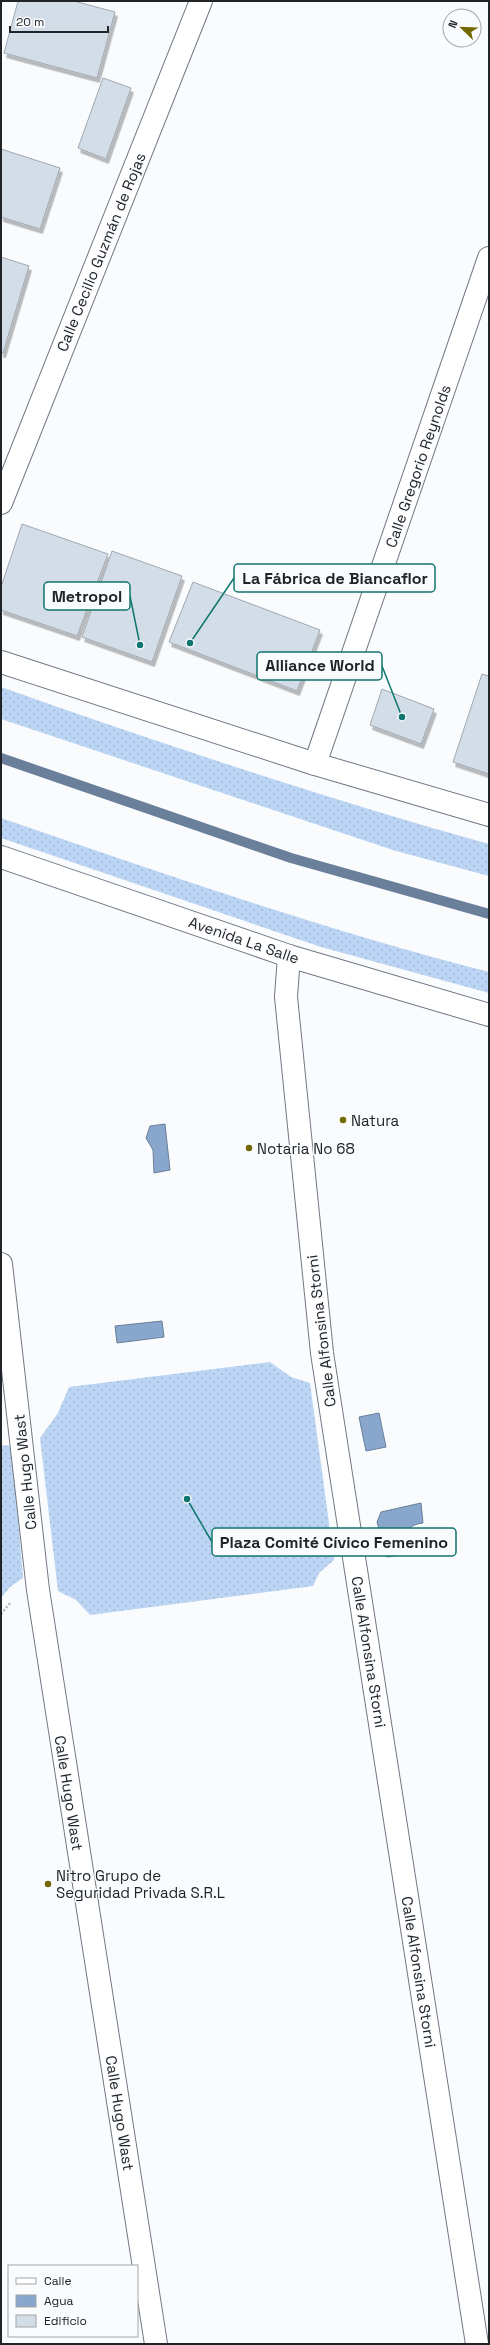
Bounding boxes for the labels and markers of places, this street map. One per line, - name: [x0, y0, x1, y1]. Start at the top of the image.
- callout: La Fábrica de Biancaflor: [234, 564, 435, 592]
- callout: Metropol: [44, 582, 130, 610]
- callout: Alliance World: [257, 652, 382, 680]
- place label: Natura: [351, 1111, 400, 1130]
- marker: Natura: [338, 1115, 348, 1125]
- place label: Notaria No 68: [257, 1139, 355, 1158]
- marker: Notaria No 68: [244, 1143, 254, 1153]
- callout: Plaza Comité Cívico Femenino: [212, 1528, 456, 1556]
- place label: Nitro Grupo de Seguridad Privada S.R.L: [56, 1866, 225, 1902]
- marker: Nitro Grupo de Seguridad Privada S.R.L: [43, 1879, 53, 1889]

